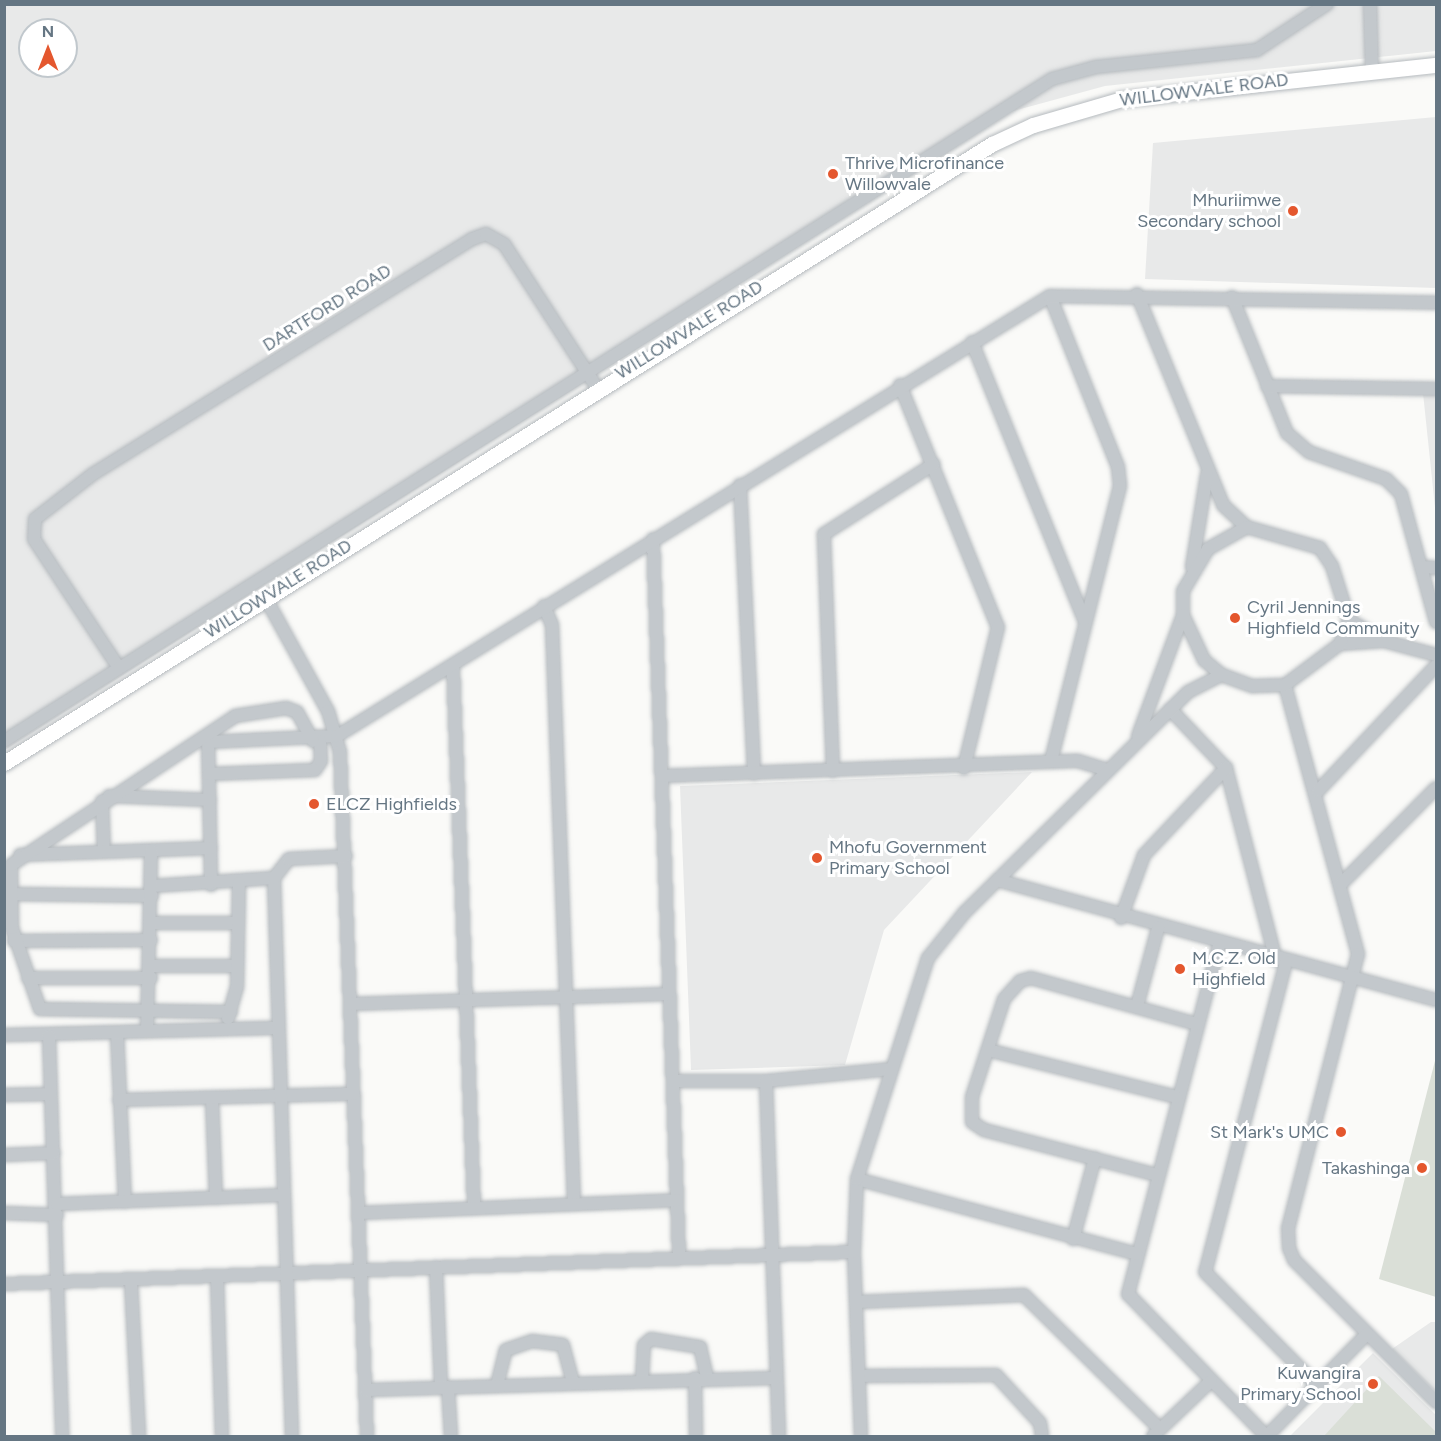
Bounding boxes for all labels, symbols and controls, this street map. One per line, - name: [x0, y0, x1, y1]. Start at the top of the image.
- north arrow: [18, 18, 78, 78]
- text: N: [42, 22, 54, 41]
- street label: WILLOWVALE ROAD: [1118, 69, 1290, 111]
- place label: Thrive Microfinance Willowvale: [845, 153, 1004, 195]
- marker: Thrive Microfinance Willowvale: [826, 167, 840, 181]
- place label: Mhuriimwe Secondary school: [1137, 190, 1281, 232]
- marker: Mhuriimwe Secondary school: [1286, 204, 1300, 218]
- street label: DARTFORD ROAD: [259, 260, 395, 356]
- street label: WILLOWVALE ROAD: [611, 276, 767, 384]
- street label: WILLOWVALE ROAD: [200, 535, 356, 643]
- place label: Cyril Jennings Highfield Community: [1247, 597, 1419, 640]
- marker: Cyril Jennings Highfield Community: [1228, 611, 1242, 625]
- place label: ELCZ Highfields: [326, 793, 457, 815]
- marker: ELCZ Highfields: [307, 797, 321, 811]
- place label: Mhofu Government Primary School: [829, 837, 987, 880]
- marker: Mhofu Government Primary School: [810, 851, 824, 865]
- place label: M.C.Z. Old Highfield: [1192, 948, 1276, 990]
- marker: M.C.Z. Old Highfield: [1173, 962, 1187, 976]
- place label: St Mark's UMC: [1210, 1121, 1329, 1143]
- marker: St Mark's UMC: [1334, 1125, 1348, 1139]
- place label: Takashinga: [1322, 1157, 1410, 1179]
- marker: Takashinga: [1415, 1161, 1429, 1175]
- place label: Kuwangira Primary School: [1240, 1363, 1361, 1406]
- marker: Kuwangira Primary School: [1366, 1377, 1380, 1391]

